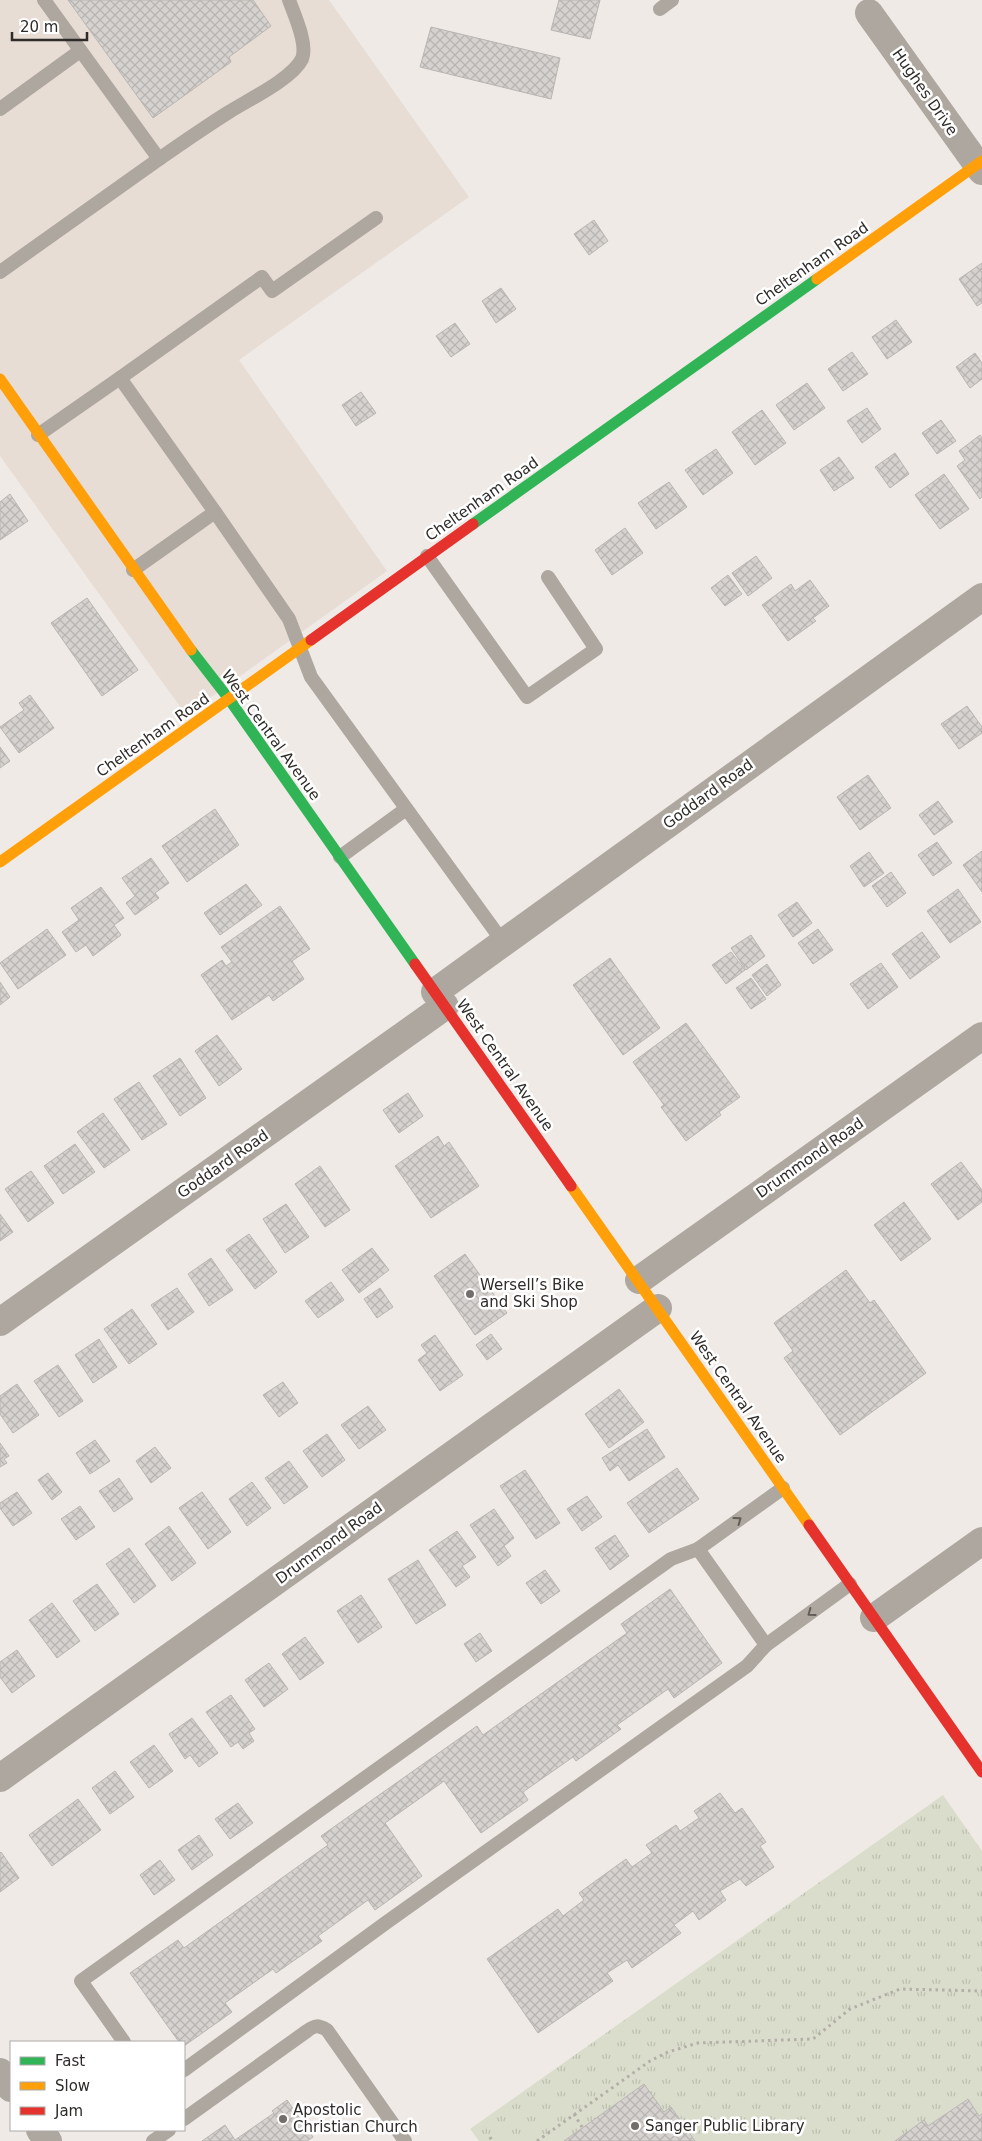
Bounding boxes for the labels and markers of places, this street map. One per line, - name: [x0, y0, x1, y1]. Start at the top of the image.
- place label: Wersell’s Bike and Ski Shop: [480, 1276, 584, 1311]
- marker: Wersell’s Bike and Ski Shop: [464, 1288, 476, 1300]
- place label: Apostolic Christian Church: [293, 2101, 418, 2136]
- marker: Apostolic Christian Church: [277, 2113, 289, 2125]
- place label: Sanger Public Library: [645, 2117, 805, 2135]
- marker: Sanger Public Library: [629, 2120, 641, 2132]

